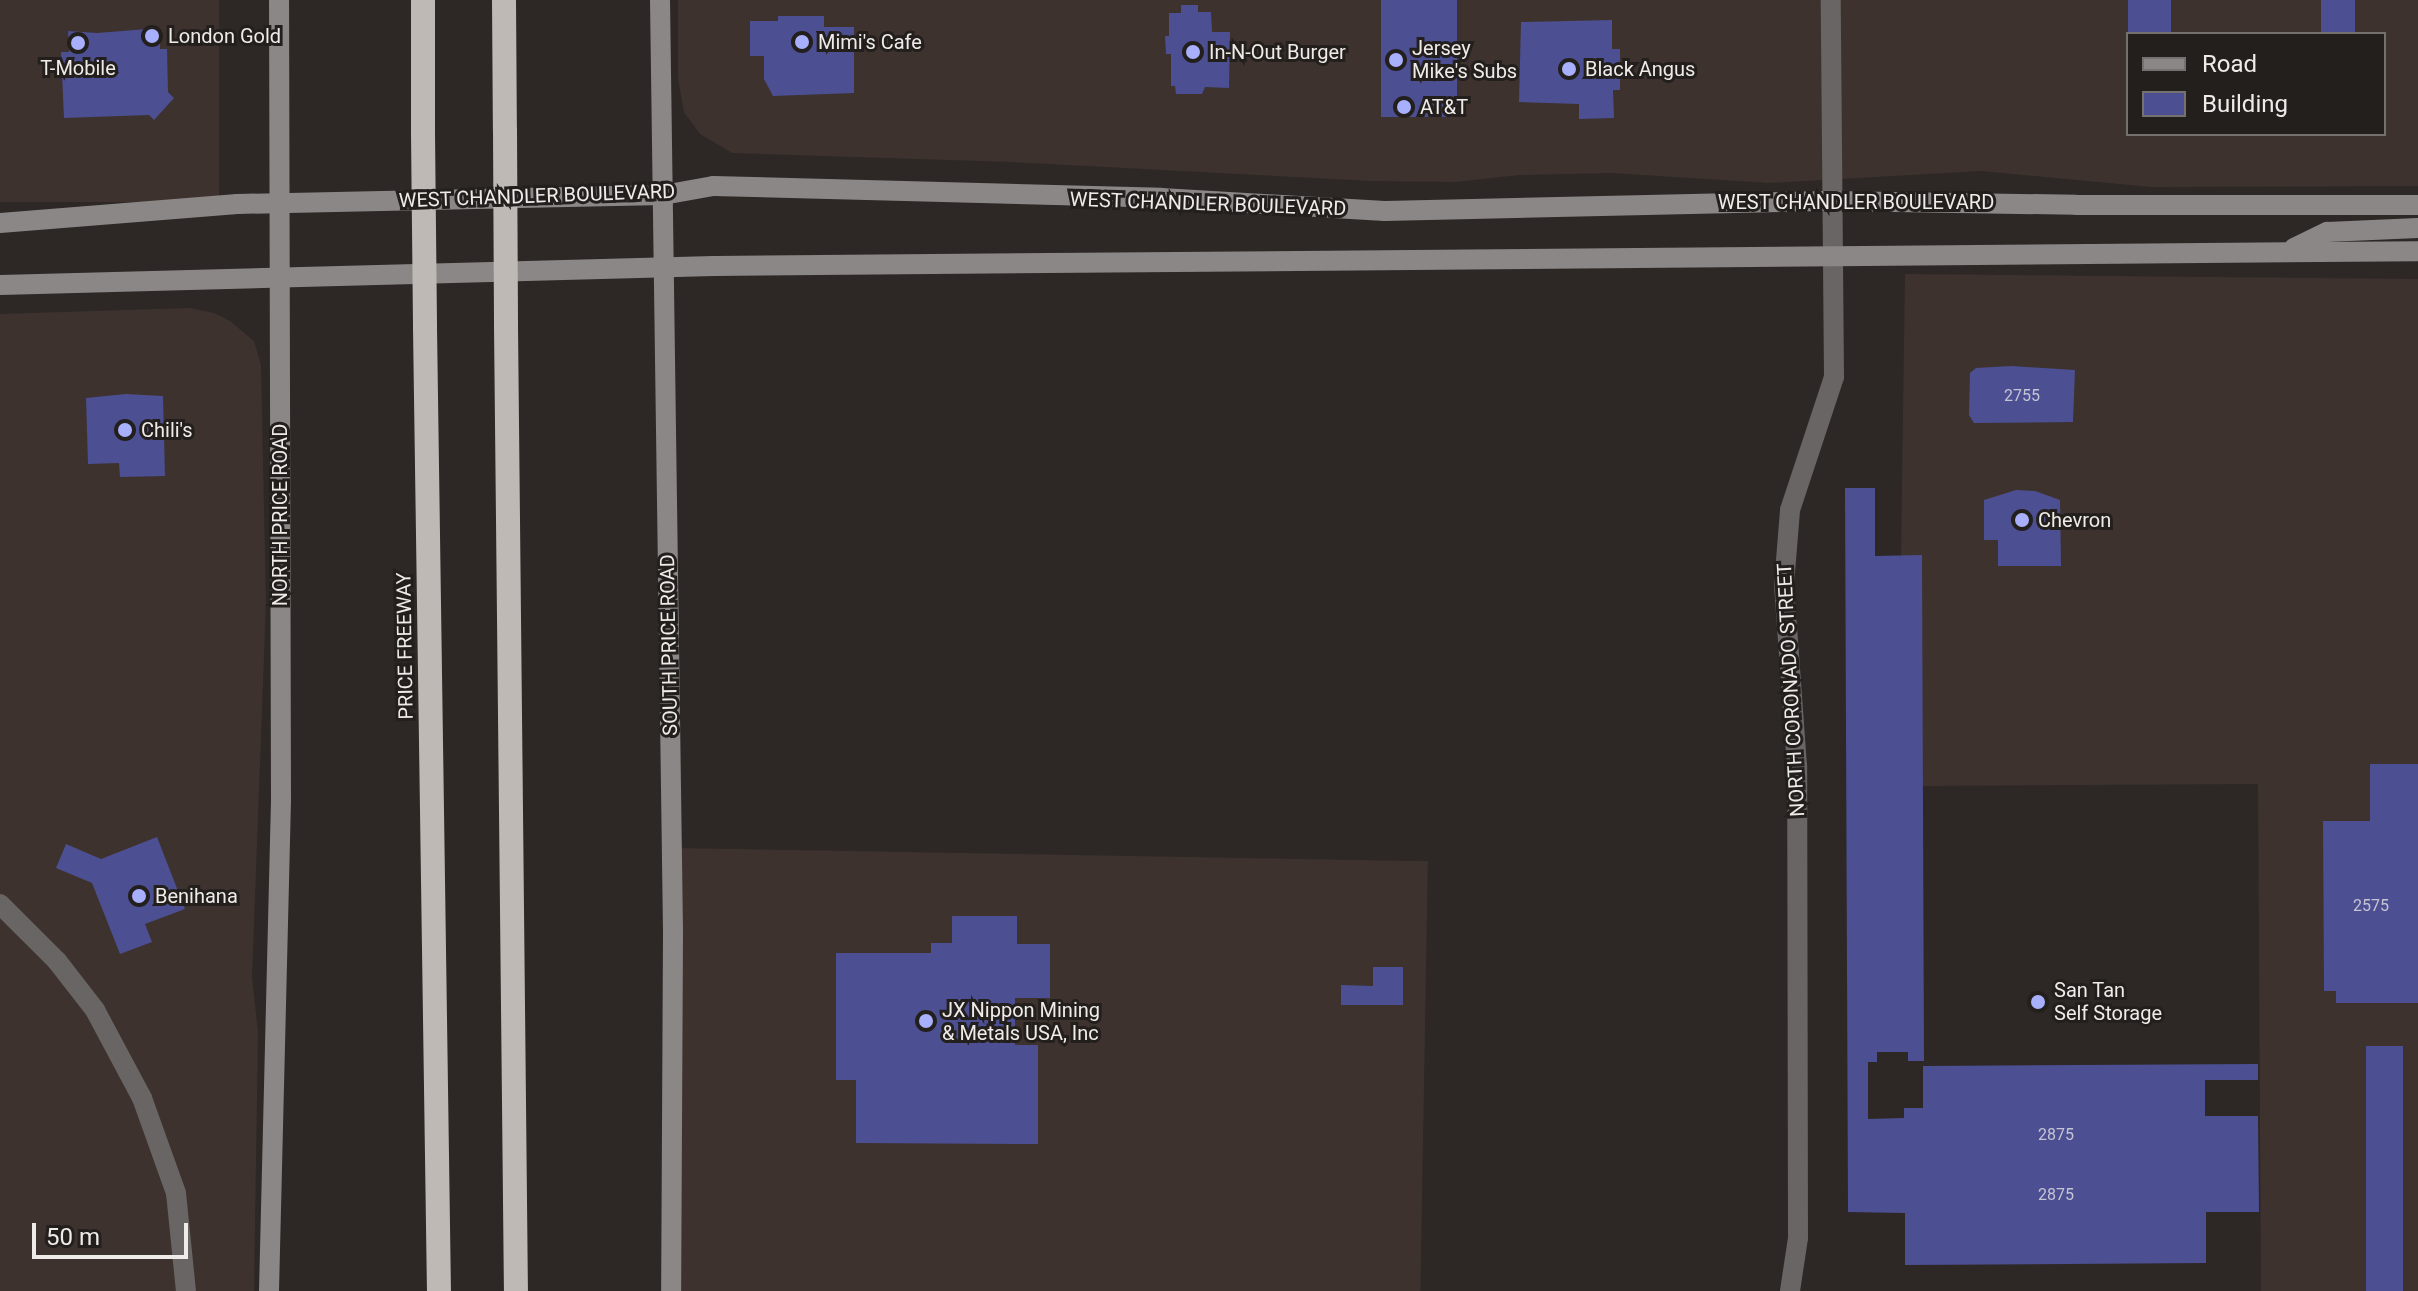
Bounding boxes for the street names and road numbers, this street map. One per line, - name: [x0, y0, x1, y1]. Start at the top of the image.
- street label: WEST CHANDLER BOULEVARD: [398, 179, 676, 213]
- street label: WEST CHANDLER BOULEVARD: [1069, 187, 1347, 221]
- street label: WEST CHANDLER BOULEVARD: [1717, 190, 1995, 214]
- street label: NORTH PRICE ROAD: [268, 424, 292, 606]
- street label: SOUTH PRICE ROAD: [655, 554, 683, 736]
- street label: NORTH CORONADO STREET: [1772, 563, 1810, 817]
- street label: PRICE FREEWAY: [392, 572, 418, 720]

